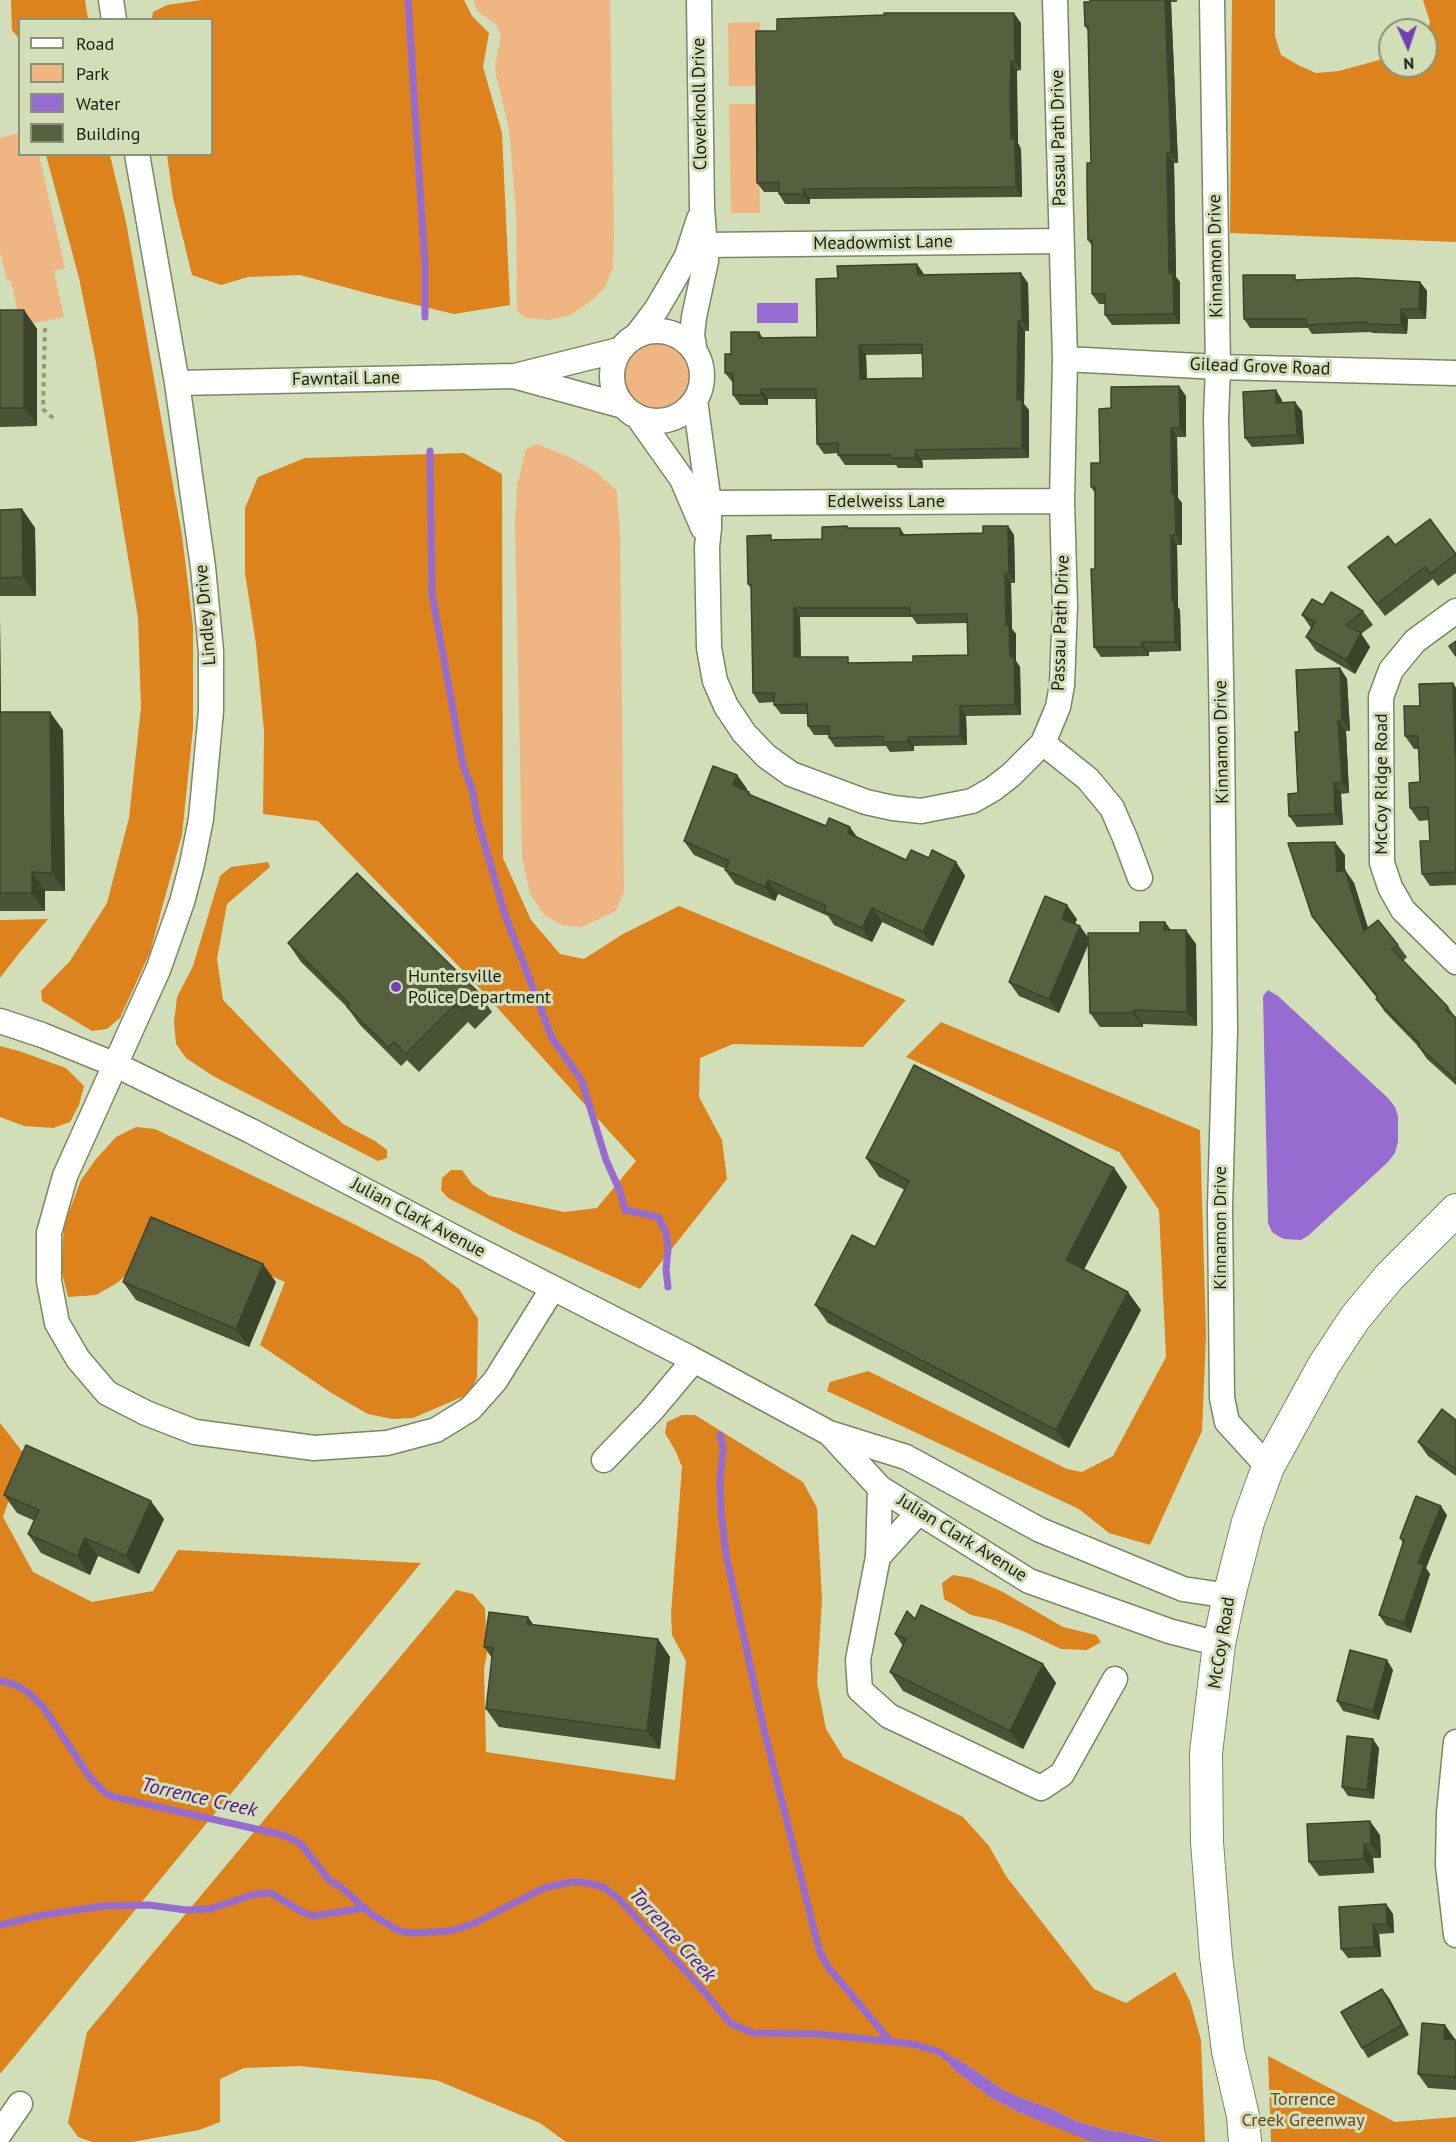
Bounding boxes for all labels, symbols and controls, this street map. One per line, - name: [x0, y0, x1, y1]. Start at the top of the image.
- legend: [18, 18, 213, 156]
- north arrow: [1378, 18, 1438, 78]
- text: Road: [76, 32, 114, 55]
- street label: Cloverknoll Drive: [688, 38, 712, 170]
- text: N: [1403, 54, 1415, 74]
- text: Park: [76, 62, 109, 85]
- street label: Passau Path Drive: [1047, 70, 1071, 206]
- text: Water: [76, 92, 120, 115]
- text: Building: [76, 122, 140, 145]
- street label: Kinnamon Drive: [1204, 194, 1228, 318]
- street label: Meadowmist Lane: [813, 231, 953, 255]
- street label: Gilead Grove Road: [1189, 354, 1331, 380]
- street label: Fawntail Lane: [292, 367, 400, 391]
- street label: Edelweiss Lane: [827, 491, 945, 513]
- street label: Passau Path Drive: [1048, 554, 1074, 692]
- street label: Lindley Drive: [191, 564, 221, 666]
- street label: Kinnamon Drive: [1210, 680, 1234, 804]
- street label: McCoy Ridge Road: [1371, 713, 1393, 855]
- place label: Huntersville Police Department: [408, 966, 551, 1008]
- marker: Huntersville Police Department: [389, 980, 403, 994]
- street label: Kinnamon Drive: [1210, 1166, 1232, 1290]
- street label: Julian Clark Avenue: [347, 1174, 489, 1262]
- street label: Julian Clark Avenue: [893, 1489, 1031, 1587]
- street label: McCoy Road: [1204, 1596, 1240, 1690]
- water label: Torrence Creek: [139, 1773, 259, 1823]
- water label: Torrence Creek: [624, 1883, 720, 1987]
- park label: Torrence Creek Greenway: [1241, 2089, 1365, 2132]

